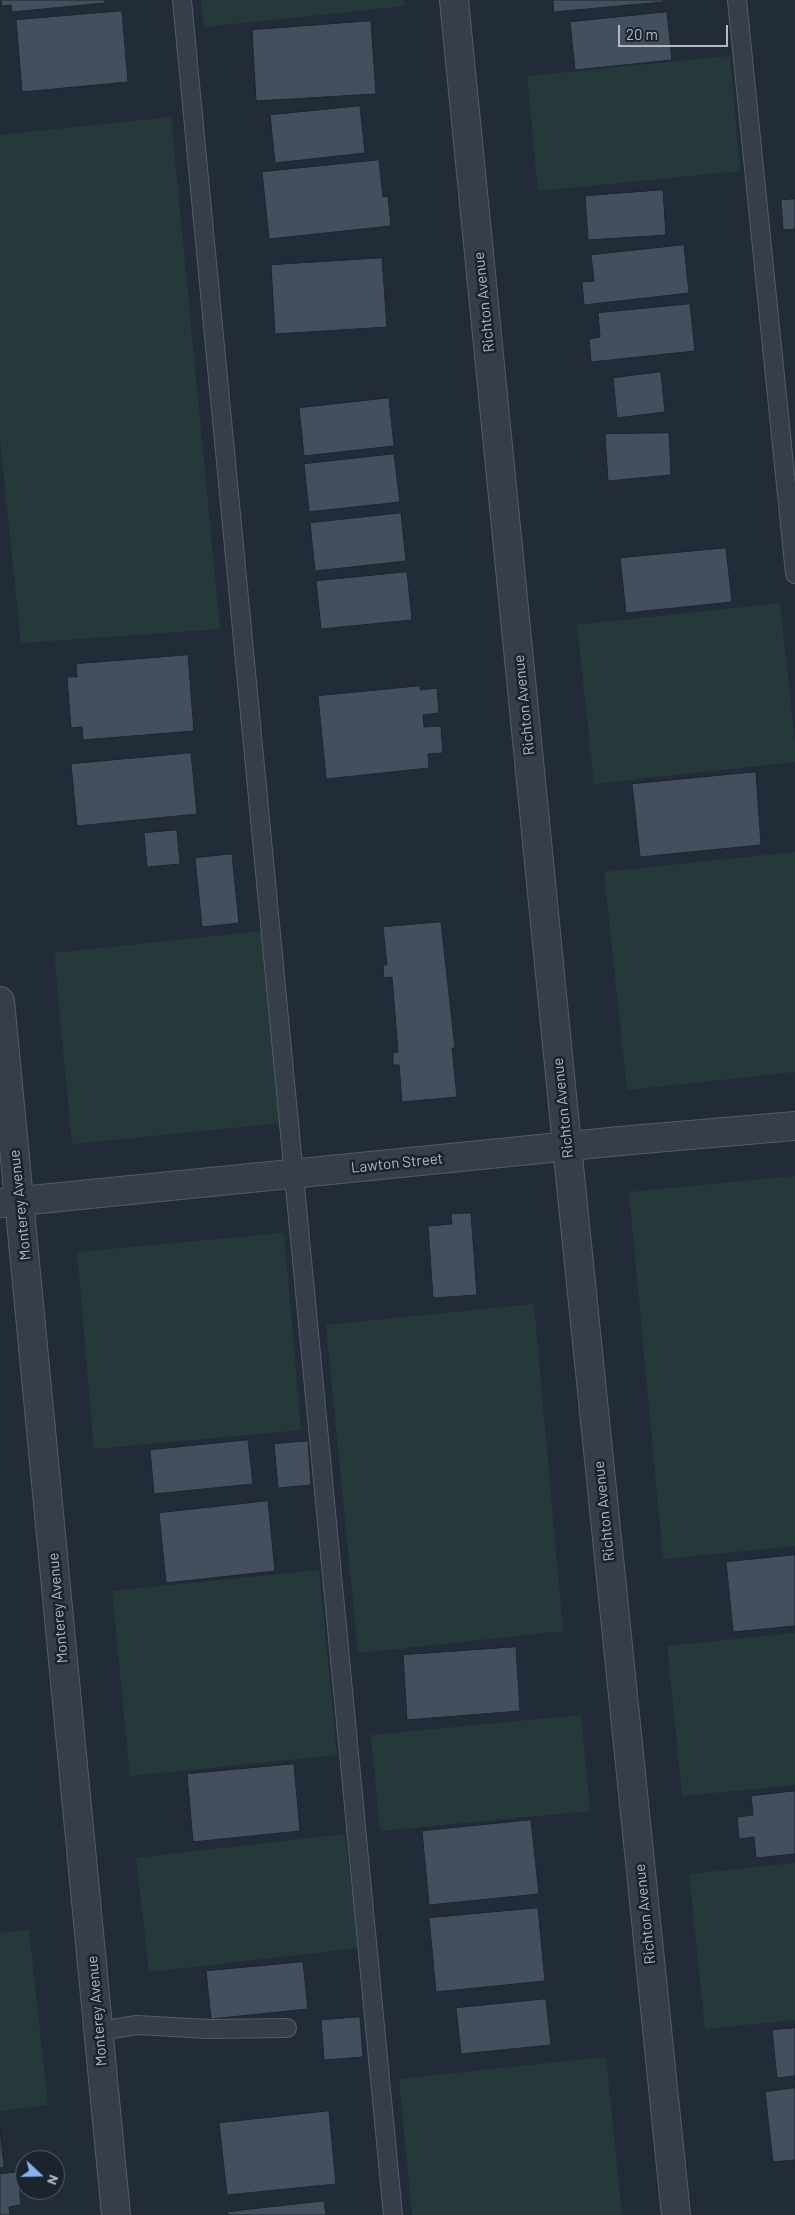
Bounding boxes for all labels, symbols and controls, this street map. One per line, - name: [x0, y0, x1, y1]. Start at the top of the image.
- scale bar: [620, 15, 730, 47]
- text: 20 m: [626, 25, 658, 43]
- street label: Richton Avenue: [470, 251, 498, 353]
- street label: Richton Avenue: [510, 654, 538, 756]
- street label: Richton Avenue: [549, 1057, 577, 1159]
- street label: Monterey Avenue: [5, 1149, 35, 1261]
- street label: Lawton Street: [350, 1149, 444, 1177]
- street label: Richton Avenue: [590, 1460, 618, 1562]
- street label: Monterey Avenue: [44, 1552, 72, 1664]
- street label: Richton Avenue: [631, 1863, 659, 1965]
- street label: Monterey Avenue: [83, 1955, 111, 2067]
- north arrow: [15, 2150, 65, 2200]
- text: N: [44, 2173, 63, 2188]

